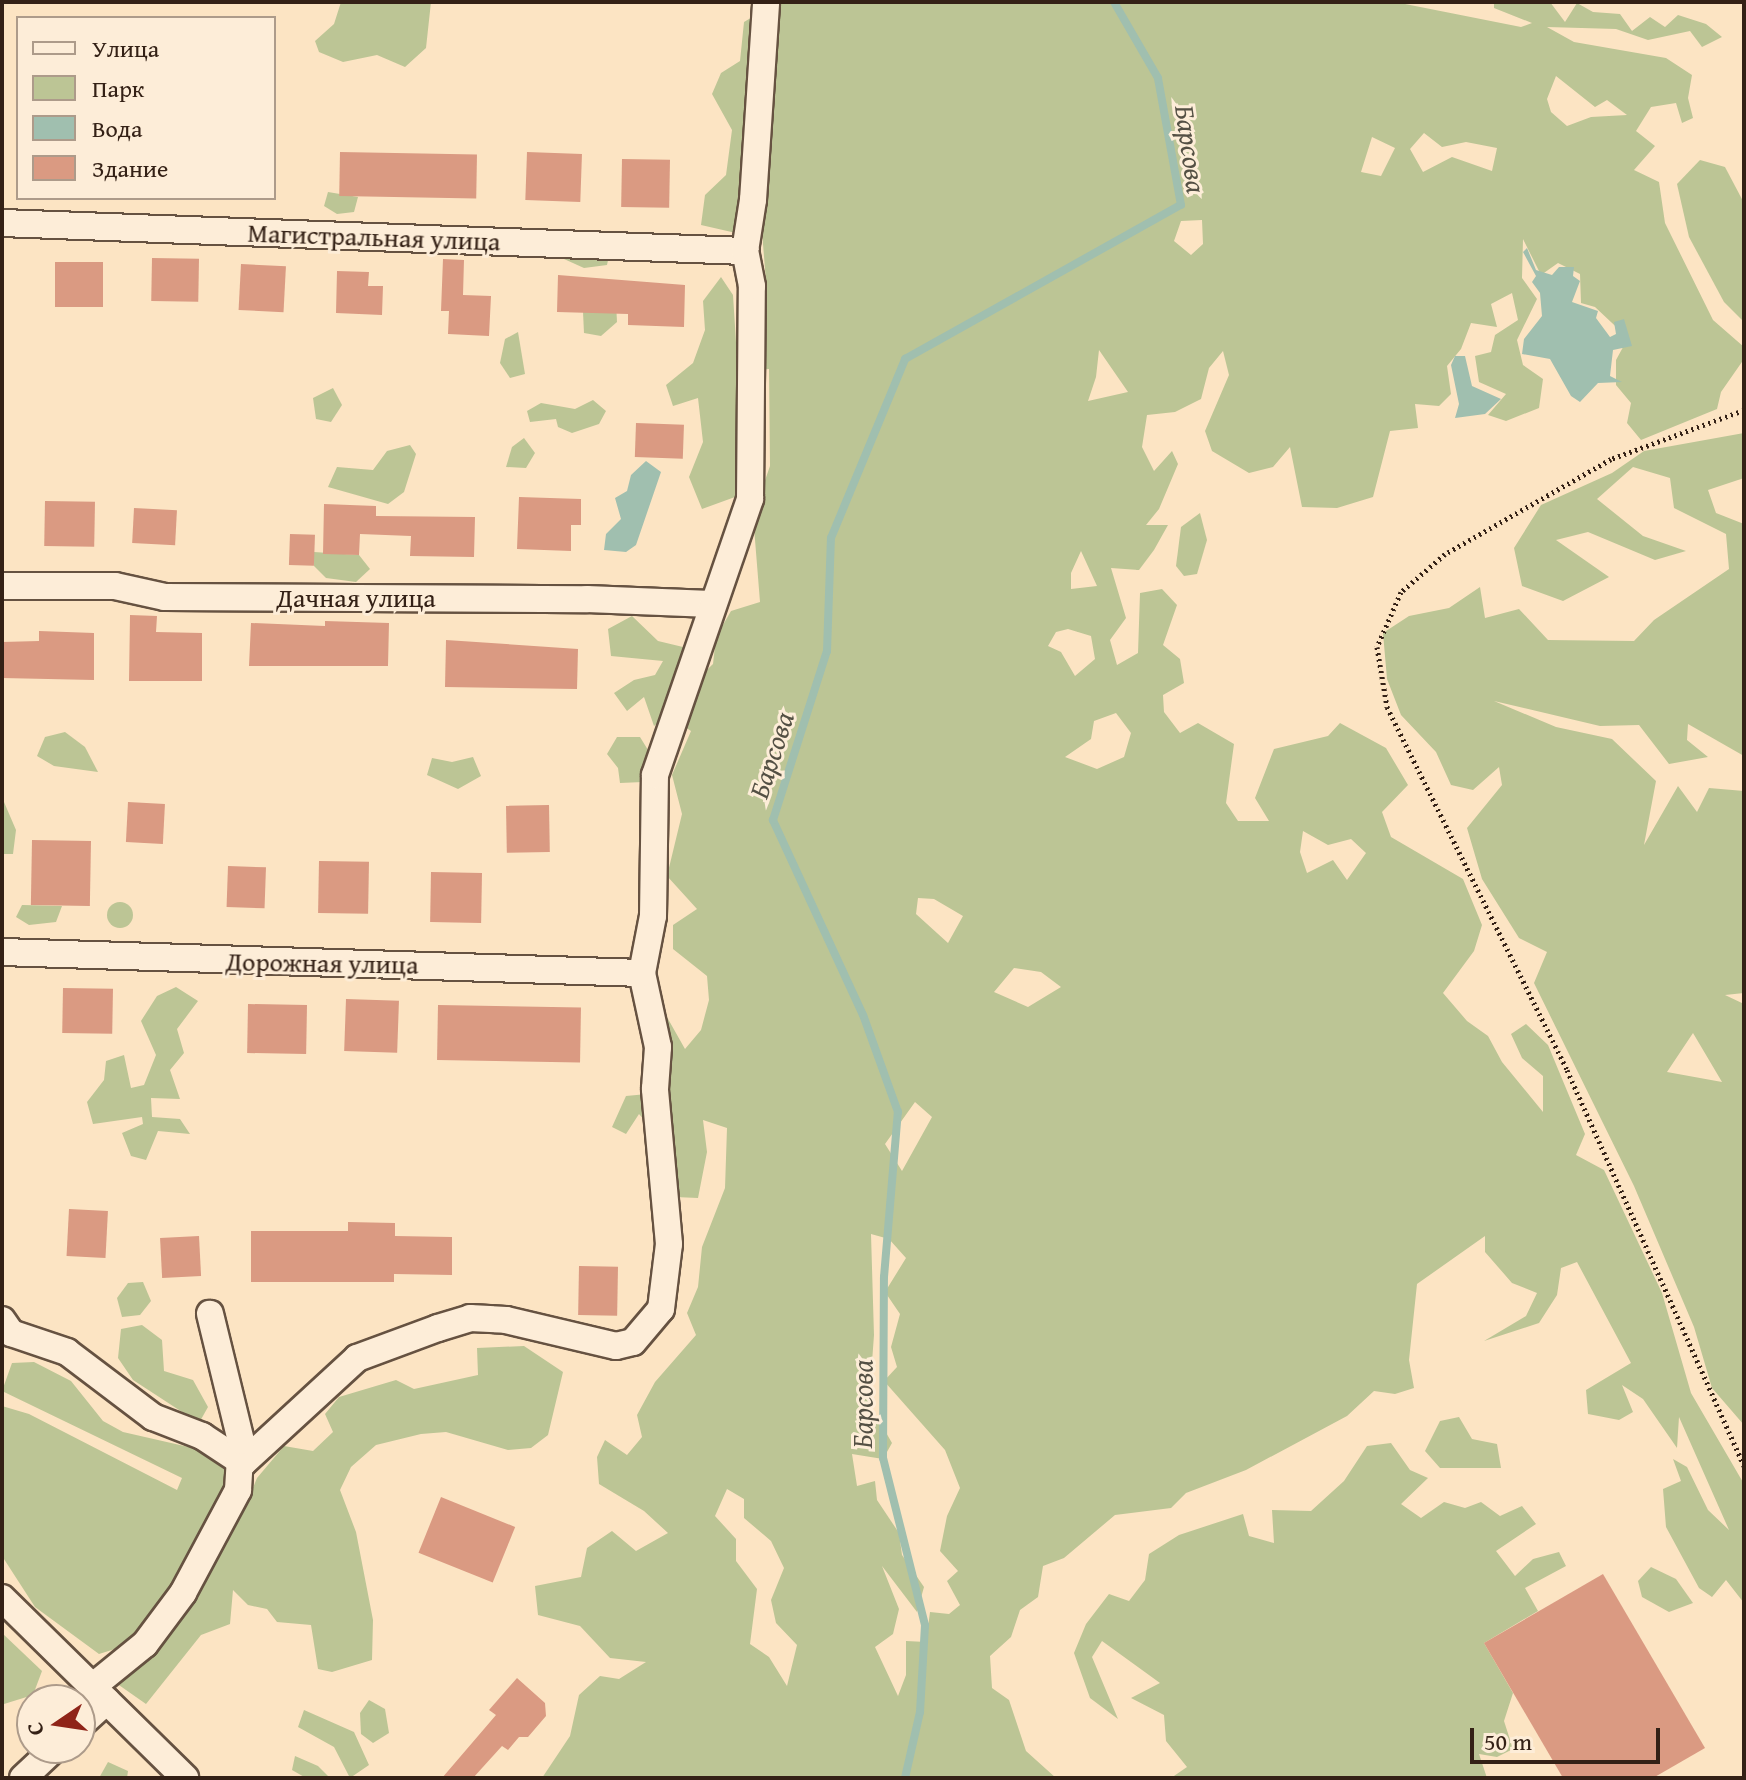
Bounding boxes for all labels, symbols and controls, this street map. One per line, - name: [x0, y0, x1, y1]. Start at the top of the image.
- legend: [16, 16, 276, 200]
- text: Улица: [92, 31, 159, 66]
- text: Парк: [92, 71, 144, 106]
- water label: Барсова: [1168, 103, 1214, 195]
- text: Вода: [92, 111, 142, 146]
- text: Здание: [92, 151, 168, 186]
- street label: Магистральная улица: [247, 217, 501, 257]
- street label: Дачная улица: [276, 582, 436, 614]
- water label: Барсова: [741, 708, 801, 802]
- street label: Дорожная улица: [225, 946, 419, 980]
- water label: Барсова: [845, 1360, 879, 1448]
- north arrow: [16, 1684, 96, 1764]
- scale bar: [1474, 1712, 1664, 1762]
- text: С: [18, 1719, 52, 1739]
- text: 50 m: [1484, 1724, 1532, 1759]

